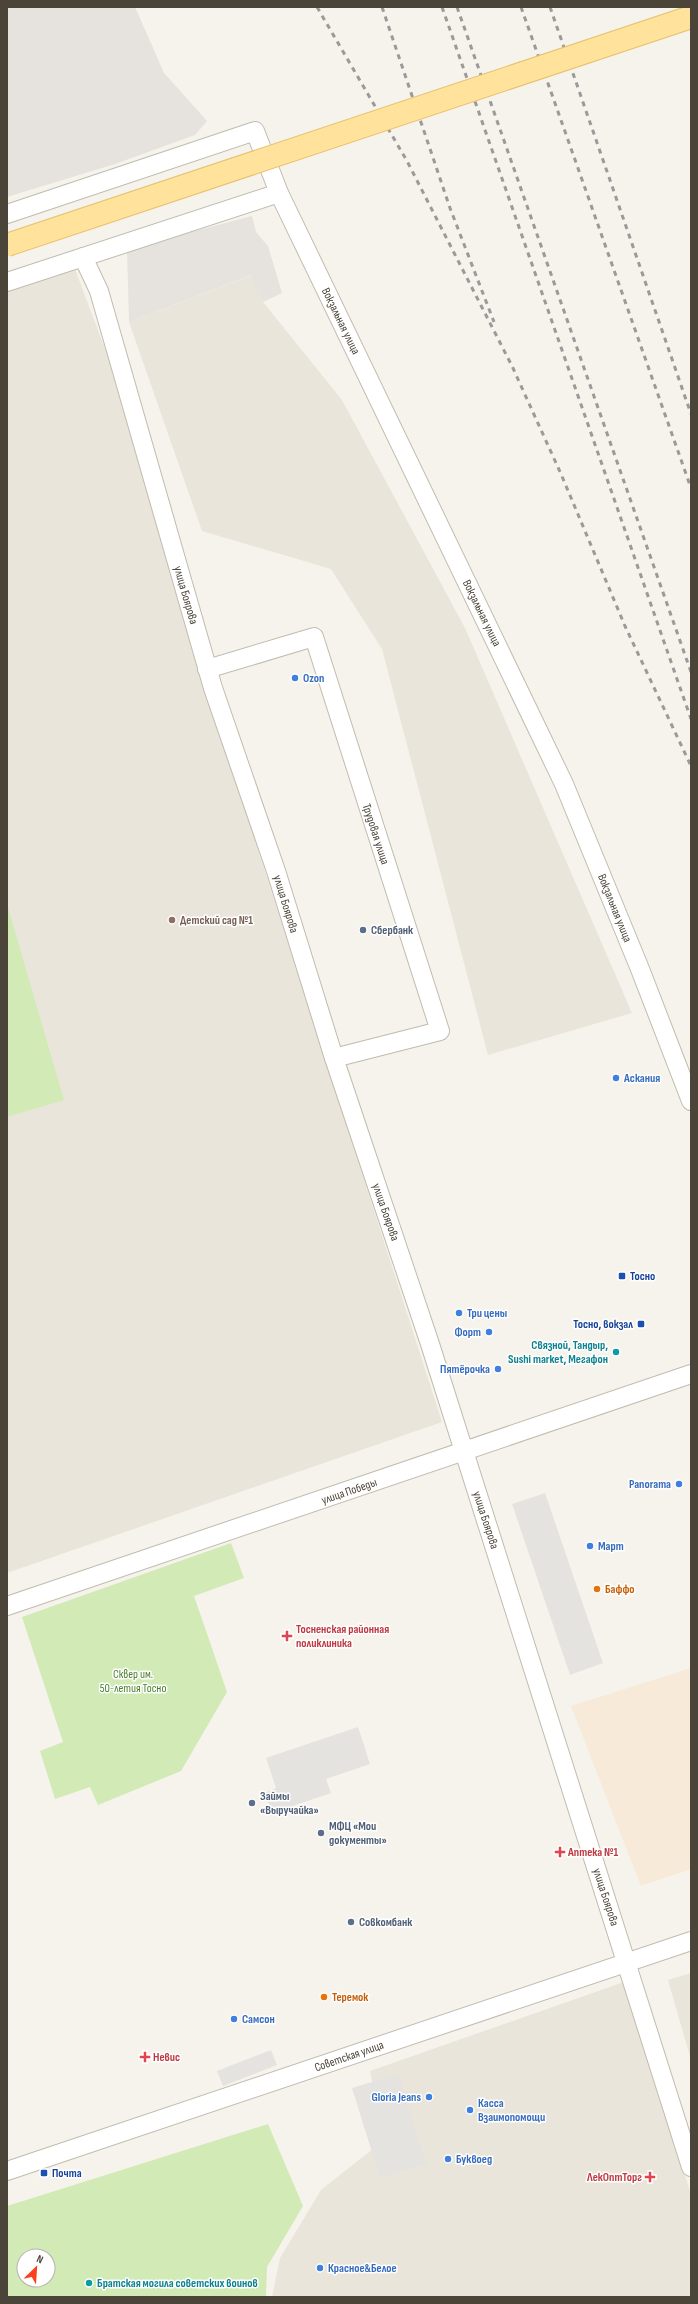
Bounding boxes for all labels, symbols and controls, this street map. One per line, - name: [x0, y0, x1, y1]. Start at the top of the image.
- street label: Вокзальная улица: [318, 285, 363, 357]
- street label: улица Боярова: [170, 564, 201, 626]
- street label: Вокзальная улица: [459, 577, 504, 649]
- place label: Ozon: [303, 671, 324, 686]
- marker: Ozon: [290, 673, 300, 683]
- street label: Трудовая улица: [359, 802, 393, 867]
- street label: Вокзальная улица: [594, 872, 635, 945]
- street label: улица Боярова: [270, 873, 302, 935]
- place label: Детский сад №1: [180, 913, 253, 928]
- marker: Детский сад №1: [167, 915, 177, 925]
- place label: Сбербанк: [371, 923, 414, 938]
- marker: Сбербанк: [358, 925, 368, 935]
- place label: Аскания: [623, 1071, 660, 1086]
- marker: Аскания: [611, 1073, 621, 1083]
- street label: улица Боярова: [369, 1181, 402, 1243]
- place label: Тосно: [630, 1269, 655, 1284]
- marker: Тосно: [617, 1271, 627, 1281]
- place label: Три цены: [467, 1306, 507, 1321]
- marker: Три цены: [454, 1308, 464, 1318]
- place label: Тосно, вокзал: [573, 1317, 633, 1332]
- marker: Тосно, вокзал: [636, 1319, 646, 1329]
- place label: Форт: [455, 1325, 481, 1340]
- marker: Форт: [484, 1327, 494, 1337]
- place label: Связной, Тандыр, Sushi market, Мегафон: [508, 1338, 608, 1367]
- marker: Связной, Тандыр, Sushi market, Мегафон: [611, 1347, 621, 1357]
- place label: Пятёрочка: [440, 1362, 490, 1377]
- marker: Пятёрочка: [493, 1364, 503, 1374]
- street label: улица Победы: [319, 1475, 379, 1508]
- place label: Panorama: [629, 1477, 671, 1492]
- marker: Panorama: [674, 1479, 684, 1489]
- street label: улица Боярова: [469, 1489, 502, 1551]
- place label: Март: [598, 1539, 624, 1554]
- marker: Март: [585, 1541, 595, 1551]
- place label: Баффо: [605, 1582, 635, 1597]
- marker: Баффо: [592, 1584, 602, 1594]
- place label: Тосненская районная поликлиника: [296, 1622, 389, 1651]
- marker: Тосненская районная поликлиника: [281, 1630, 293, 1642]
- park label: Сквер им. 50-летия Тосно: [100, 1667, 166, 1696]
- place label: Займы «Выручайка»: [260, 1789, 319, 1818]
- marker: Займы «Выручайка»: [247, 1798, 257, 1808]
- place label: МФЦ «Мои документы»: [329, 1819, 387, 1848]
- marker: МФЦ «Мои документы»: [316, 1828, 326, 1838]
- place label: Аптека №1: [567, 1845, 619, 1860]
- marker: Аптека №1: [555, 1847, 565, 1857]
- street label: улица Боярова: [589, 1866, 622, 1928]
- place label: Совкомбанк: [359, 1915, 413, 1930]
- marker: Совкомбанк: [346, 1917, 356, 1927]
- place label: Теремок: [332, 1990, 369, 2005]
- marker: Теремок: [319, 1992, 329, 2002]
- place label: Самсон: [242, 2012, 275, 2027]
- marker: Самсон: [229, 2014, 239, 2024]
- street label: Советская улица: [313, 2038, 386, 2075]
- place label: Невис: [153, 2050, 180, 2065]
- marker: Невис: [140, 2052, 150, 2062]
- place label: Gloria Jeans: [371, 2090, 421, 2105]
- marker: Gloria Jeans: [424, 2092, 434, 2102]
- place label: Касса Взаимопомощи: [478, 2096, 545, 2125]
- marker: Касса Взаимопомощи: [465, 2105, 475, 2115]
- place label: Буквоед: [456, 2152, 492, 2167]
- marker: Буквоед: [443, 2154, 453, 2164]
- place label: Почта: [52, 2166, 82, 2181]
- marker: Почта: [39, 2168, 49, 2178]
- place label: ЛекОптТорг: [586, 2170, 642, 2185]
- marker: ЛекОптТорг: [645, 2172, 655, 2182]
- north arrow: [16, 2248, 56, 2288]
- text: N: [35, 2252, 46, 2267]
- place label: Красное&Белое: [328, 2261, 397, 2276]
- marker: Красное&Белое: [315, 2263, 325, 2273]
- place label: Братская могила советских воинов: [97, 2276, 258, 2291]
- marker: Братская могила советских воинов: [84, 2278, 94, 2288]

